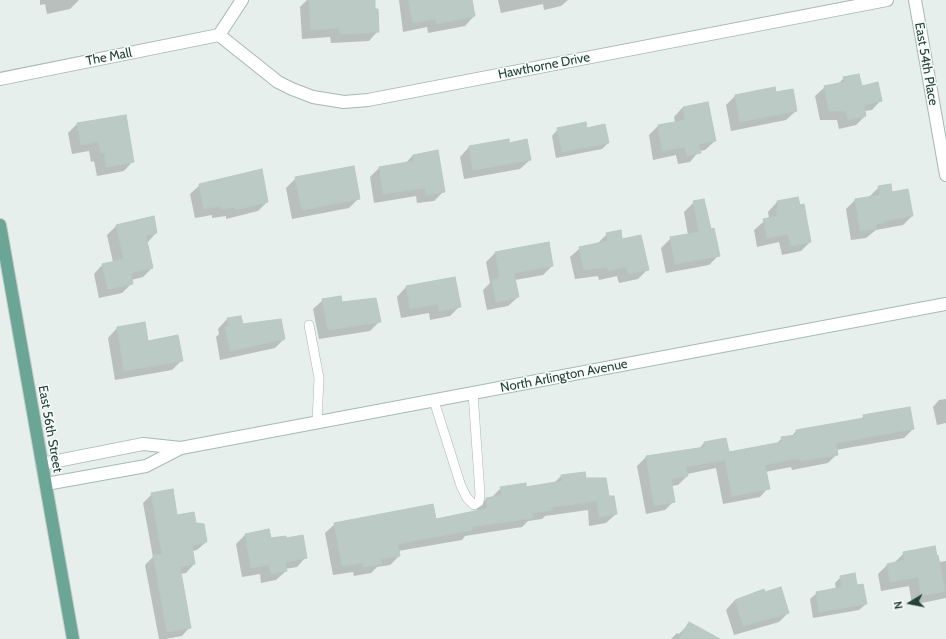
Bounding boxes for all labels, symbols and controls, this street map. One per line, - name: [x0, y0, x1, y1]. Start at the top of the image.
- street label: East 54th Place: [911, 21, 941, 107]
- street label: The Mall: [85, 45, 133, 69]
- street label: Hawthorne Drive: [497, 49, 591, 83]
- street label: North Arlington Avenue: [499, 356, 629, 396]
- street label: East 56th Street: [35, 384, 65, 474]
- north arrow: [890, 583, 930, 623]
- text: N: [891, 600, 906, 610]

